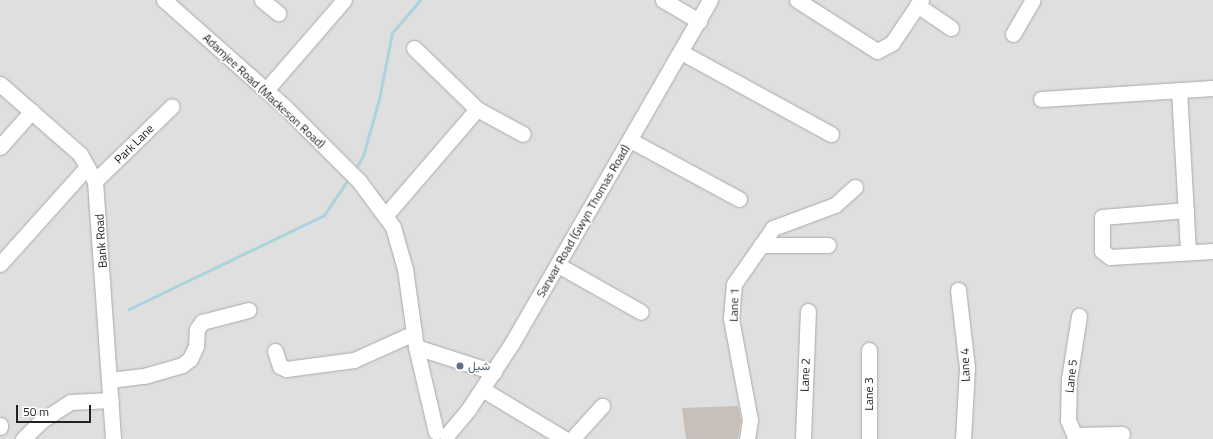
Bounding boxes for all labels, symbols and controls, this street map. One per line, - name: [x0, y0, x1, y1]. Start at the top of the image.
- street label: Adamjee Road (Mackeson Road): [200, 31, 328, 151]
- street label: Park Lane: [111, 121, 157, 167]
- street label: Sarwar Road (Gwyn Thomas Road): [533, 142, 633, 300]
- street label: Bank Road: [92, 213, 110, 269]
- street label: Lane 1: [726, 288, 742, 322]
- street label: Lane 4: [957, 348, 973, 382]
- street label: Lane 2: [797, 358, 813, 392]
- place label: شیل: [468, 359, 490, 373]
- street label: Lane 5: [1062, 359, 1080, 393]
- marker: شیل: [455, 361, 465, 371]
- street label: Lane 3: [862, 377, 876, 411]
- scale bar: [18, 397, 93, 423]
- text: 50 m: [23, 402, 49, 421]

